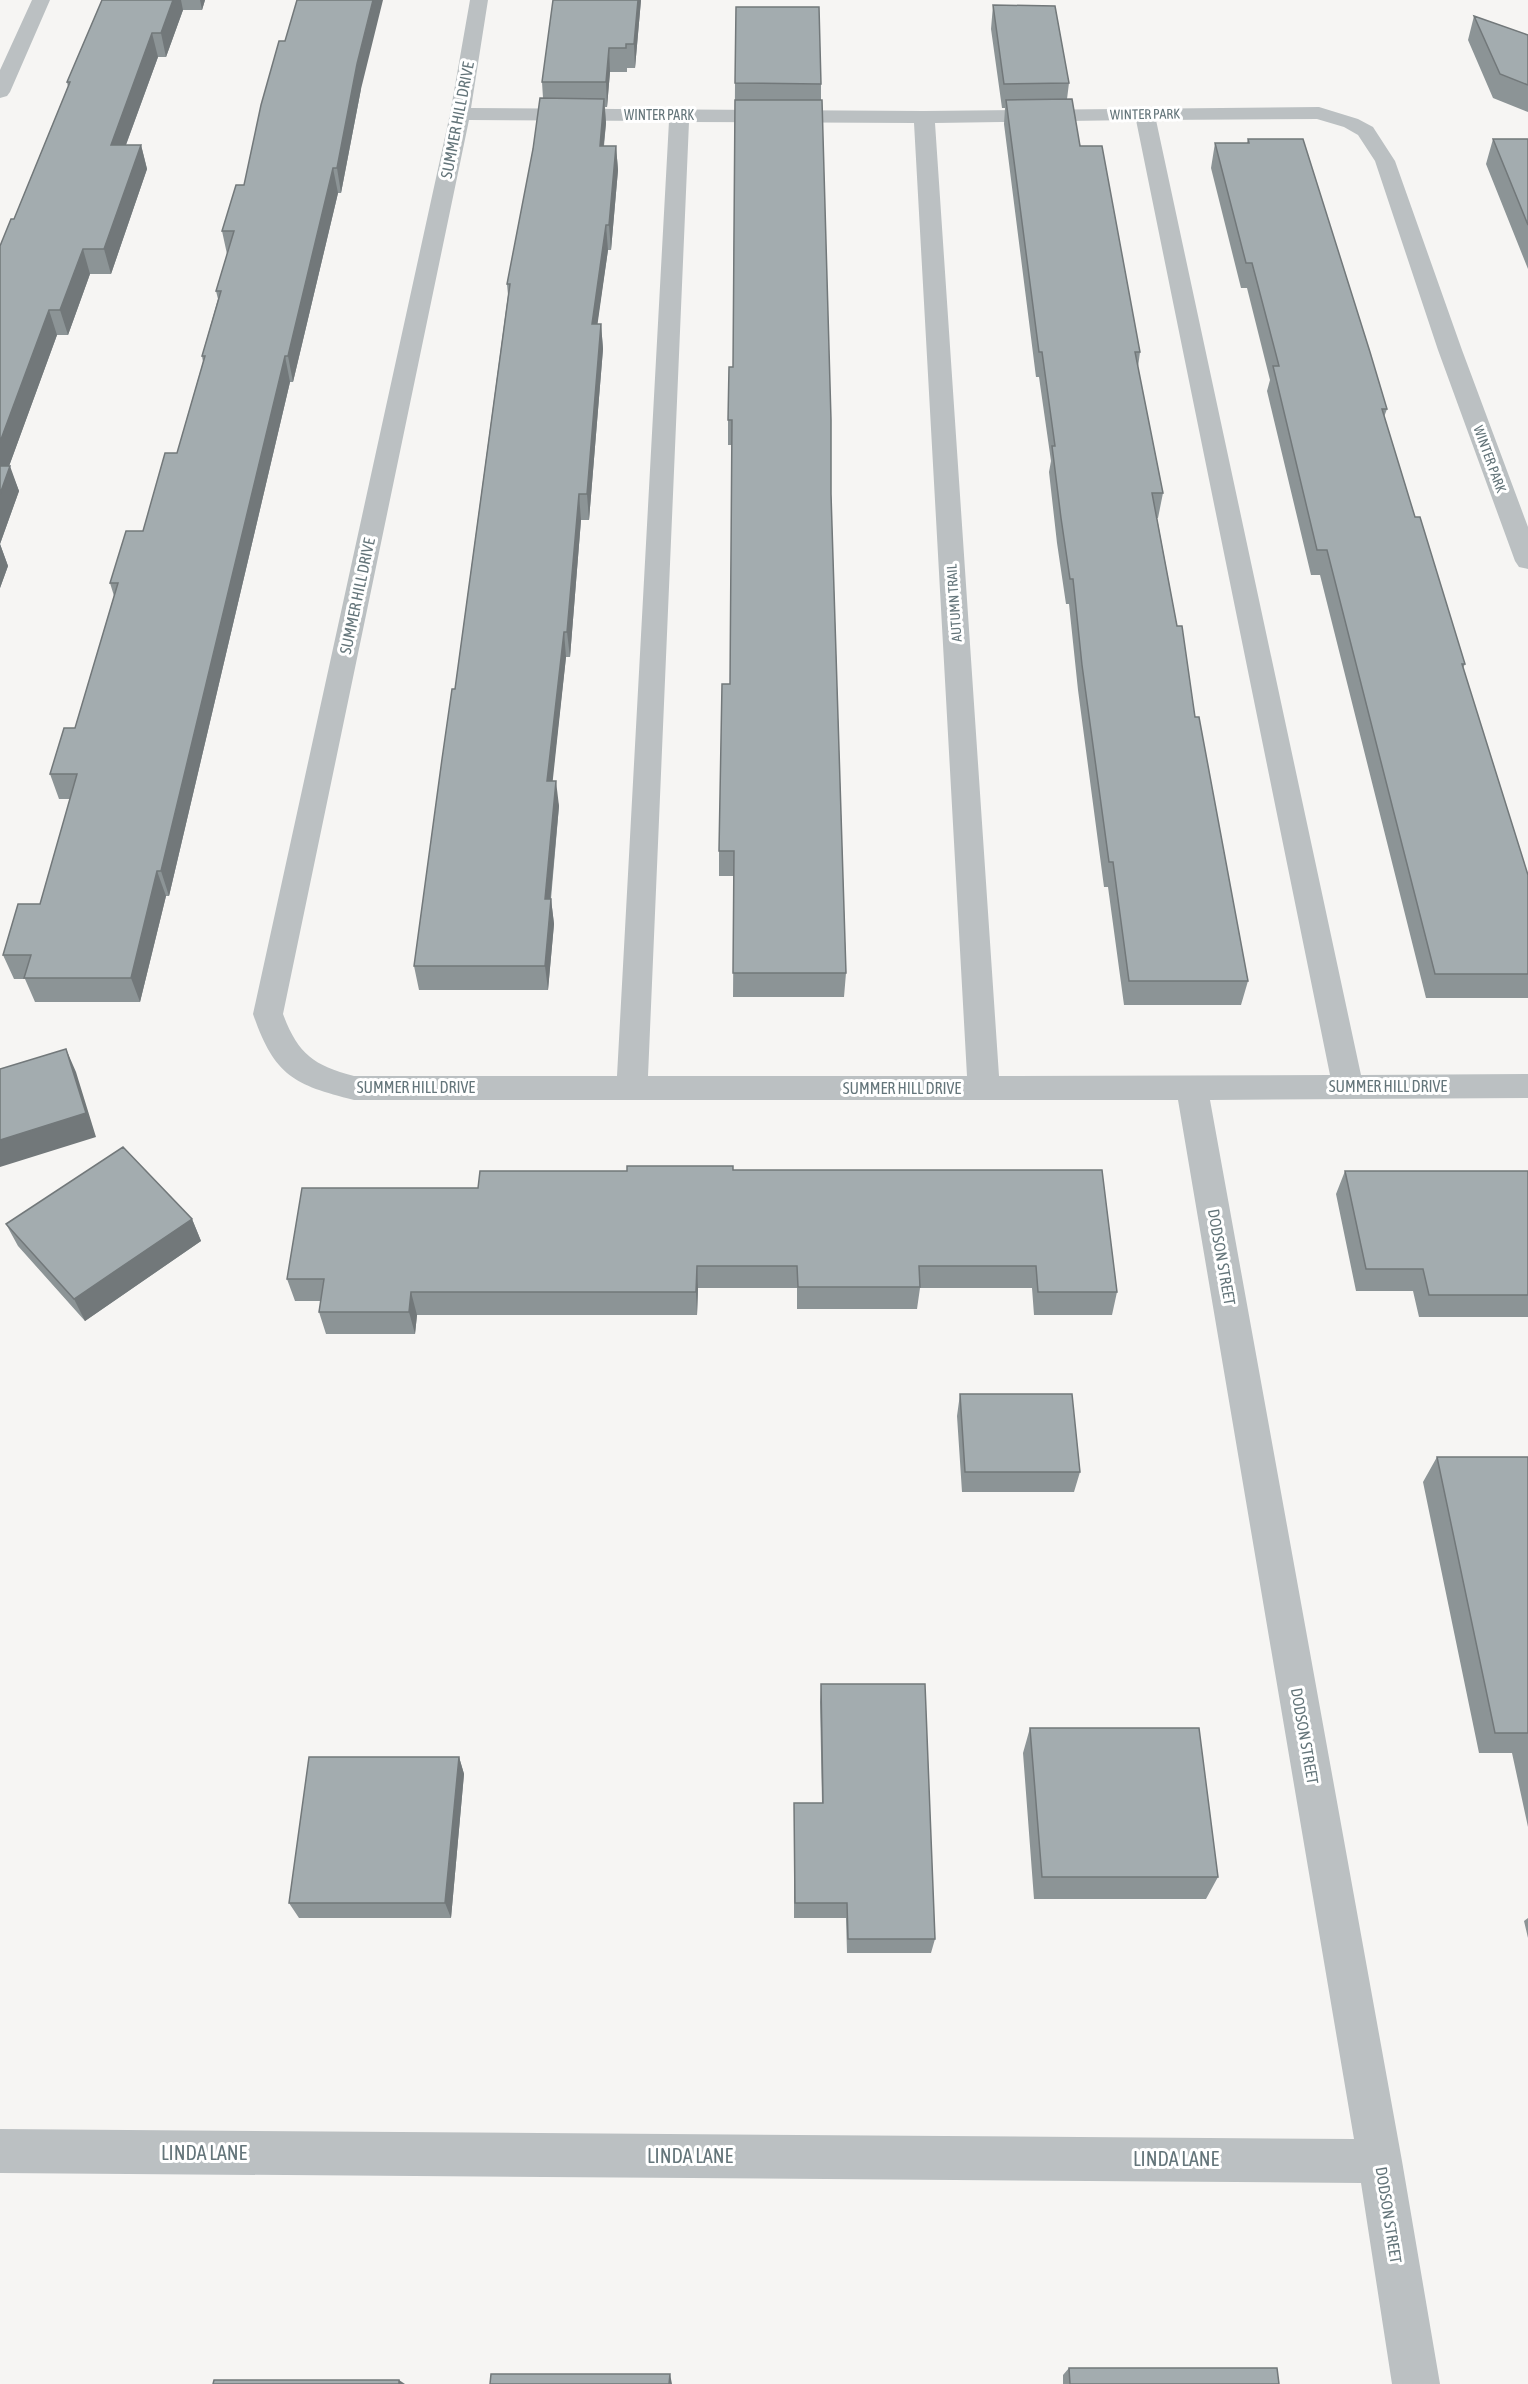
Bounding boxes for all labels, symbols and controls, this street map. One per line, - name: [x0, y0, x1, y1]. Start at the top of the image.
- street label: SUMMER HILL DRIVE: [437, 60, 477, 180]
- street label: WINTER PARK: [1110, 105, 1180, 123]
- street label: WINTER PARK: [624, 107, 694, 123]
- street label: WINTER PARK: [1471, 423, 1510, 495]
- street label: SUMMER HILL DRIVE: [336, 536, 378, 656]
- street label: AUTUMN TRAIL: [943, 563, 965, 643]
- street label: SUMMER HILL DRIVE: [1329, 1077, 1447, 1095]
- street label: SUMMER HILL DRIVE: [357, 1078, 475, 1096]
- street label: SUMMER HILL DRIVE: [843, 1079, 961, 1097]
- street label: DODSON STREET: [1205, 1207, 1239, 1307]
- street label: DODSON STREET: [1288, 1686, 1322, 1786]
- street label: LINDA LANE: [161, 2141, 248, 2164]
- street label: LINDA LANE: [647, 2144, 734, 2167]
- street label: LINDA LANE: [1133, 2147, 1220, 2170]
- street label: DODSON STREET: [1372, 2166, 1406, 2264]

